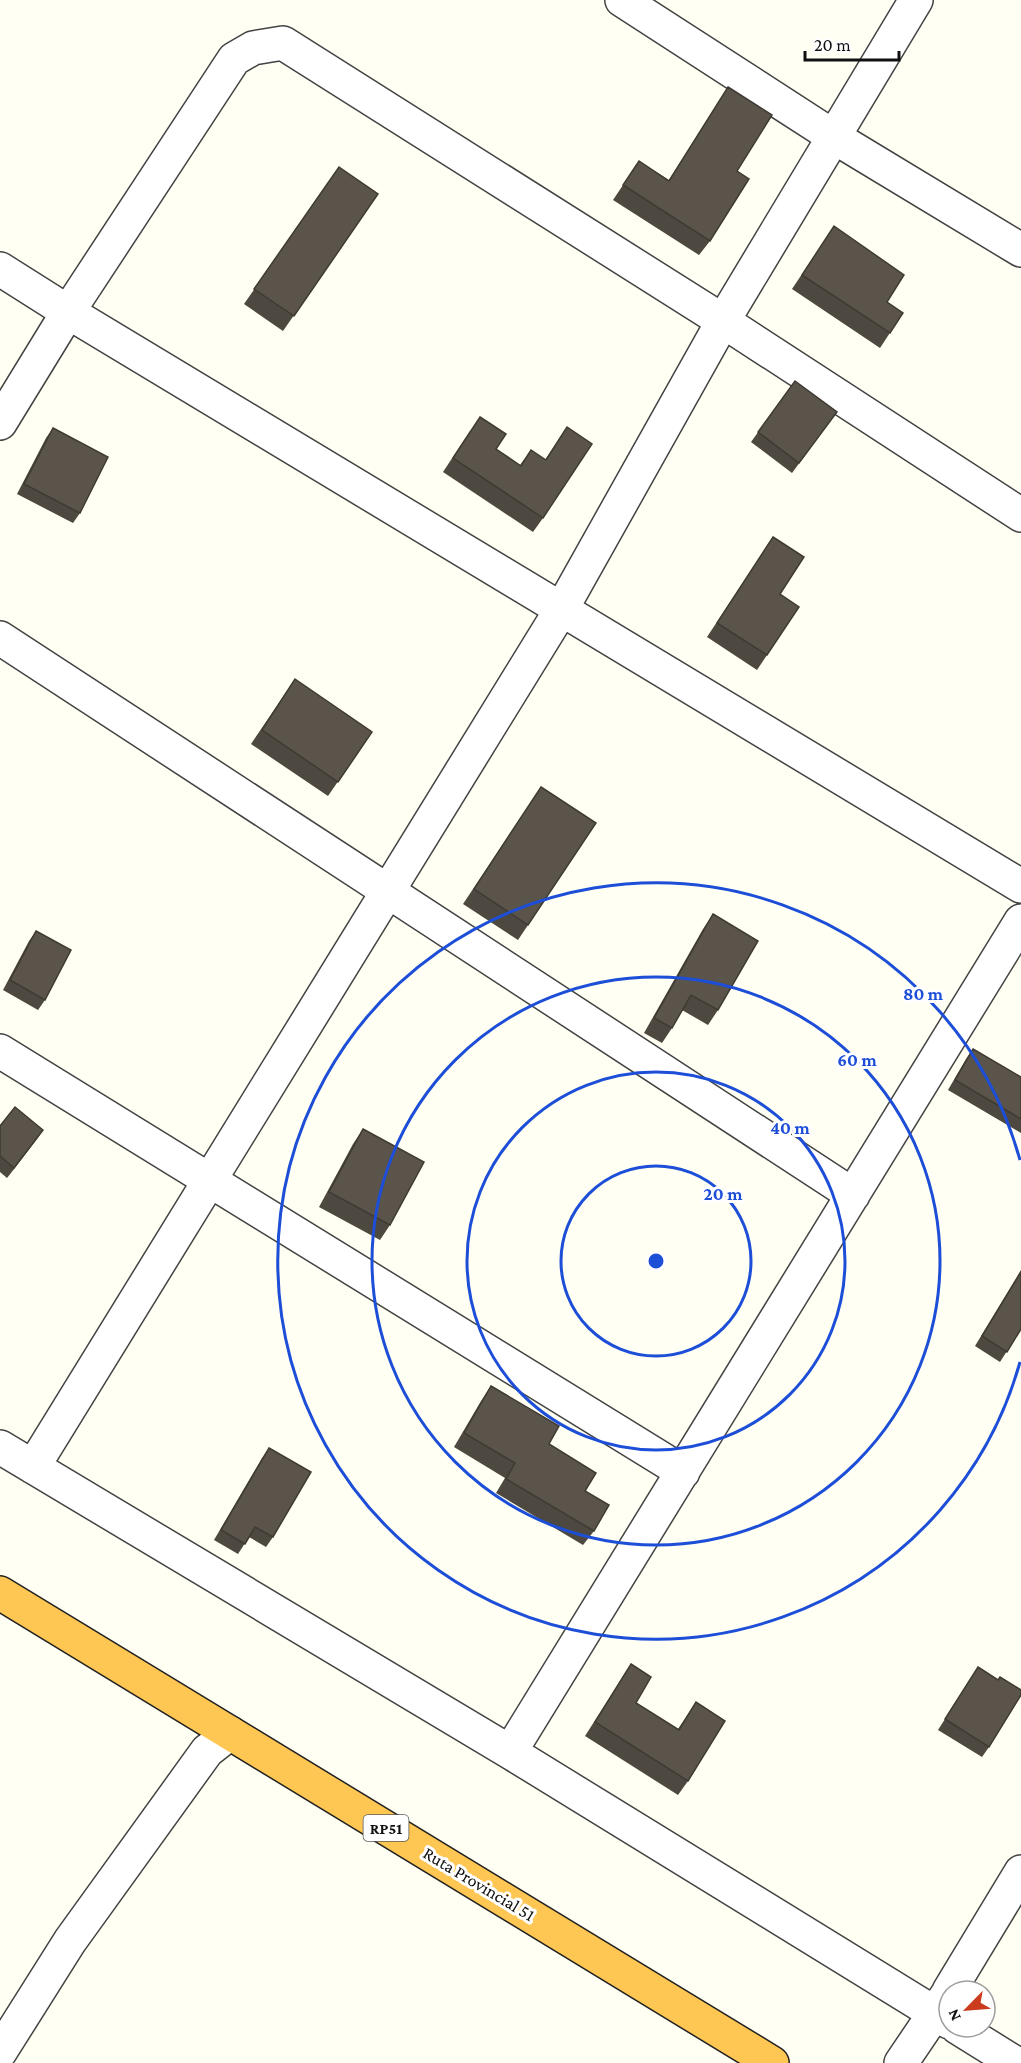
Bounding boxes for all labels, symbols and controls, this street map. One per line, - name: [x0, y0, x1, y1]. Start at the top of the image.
- scale bar: [805, 24, 900, 62]
- text: 20 m: [814, 35, 851, 55]
- text: 80 m: [903, 984, 944, 1004]
- text: 60 m: [837, 1050, 877, 1070]
- text: 40 m: [770, 1118, 810, 1138]
- text: 20 m: [704, 1184, 743, 1204]
- centre of rings: [646, 1251, 666, 1271]
- road number: RP51: [364, 1815, 408, 1841]
- street label: Ruta Provincial 51: [420, 1843, 538, 1925]
- north arrow: [937, 1979, 997, 2039]
- text: N: [944, 2007, 964, 2024]

